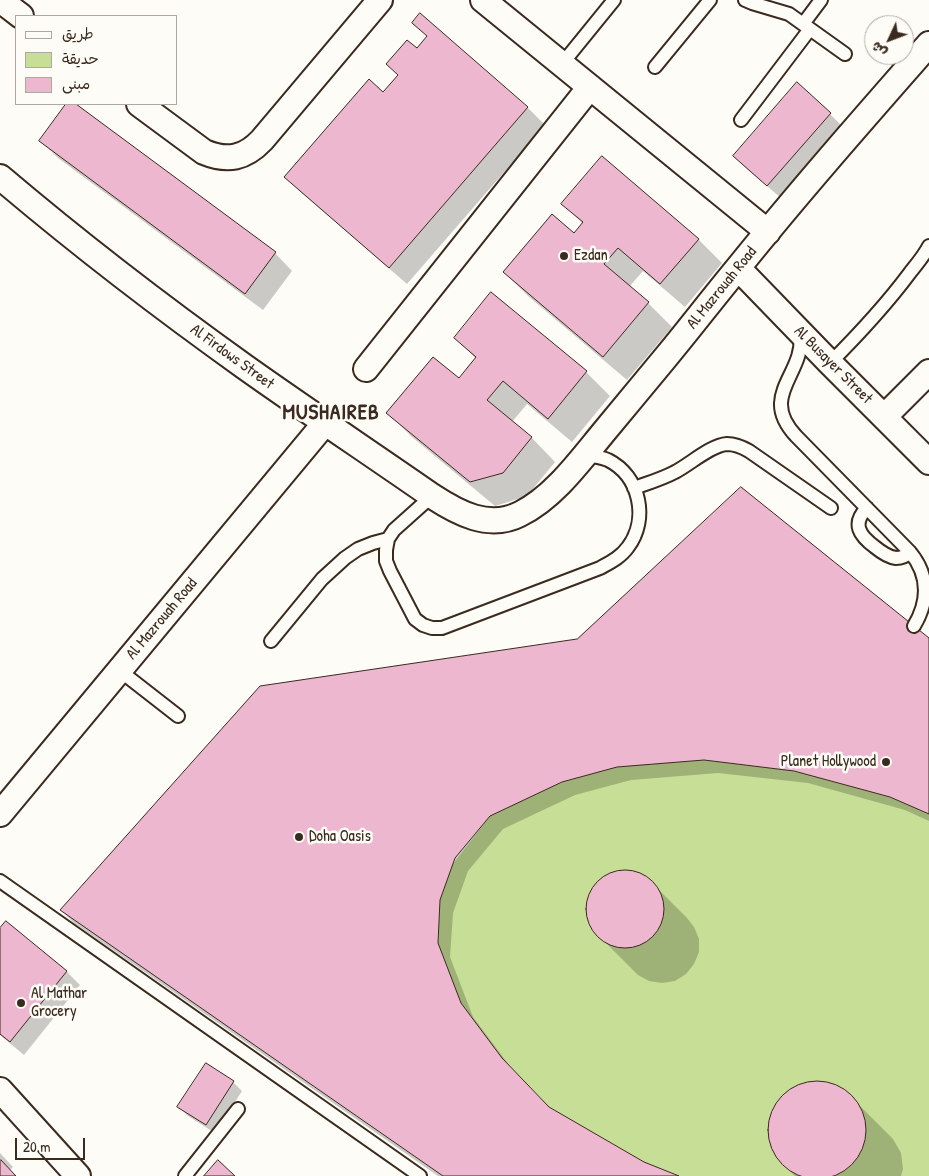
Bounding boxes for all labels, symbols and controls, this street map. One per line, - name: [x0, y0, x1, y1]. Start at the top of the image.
- legend: [15, 15, 178, 105]
- north arrow: [864, 15, 914, 65]
- text: طريق: [62, 23, 94, 44]
- text: ش: [866, 38, 891, 62]
- text: حديقة: [62, 48, 99, 69]
- text: مبنى: [62, 73, 90, 94]
- street label: Al Mazrouah Road: [683, 243, 761, 333]
- place label: Ezdan: [574, 246, 608, 266]
- marker: Ezdan: [558, 250, 570, 262]
- street label: Al Firdows Street: [186, 320, 278, 394]
- street label: Al Busayer Street: [790, 322, 876, 408]
- district label: MUSHAIREB: [281, 400, 381, 426]
- street label: Al Mazrouah Road: [122, 574, 202, 664]
- place label: Planet Hollywood: [781, 752, 876, 772]
- marker: Planet Hollywood: [880, 756, 892, 768]
- place label: Doha Oasis: [309, 827, 371, 847]
- marker: Doha Oasis: [293, 831, 305, 843]
- place label: Al Mathar Grocery: [31, 984, 87, 1022]
- marker: Al Mathar Grocery: [15, 997, 27, 1009]
- scale bar: [18, 1128, 88, 1160]
- text: 20 m: [23, 1136, 50, 1157]

